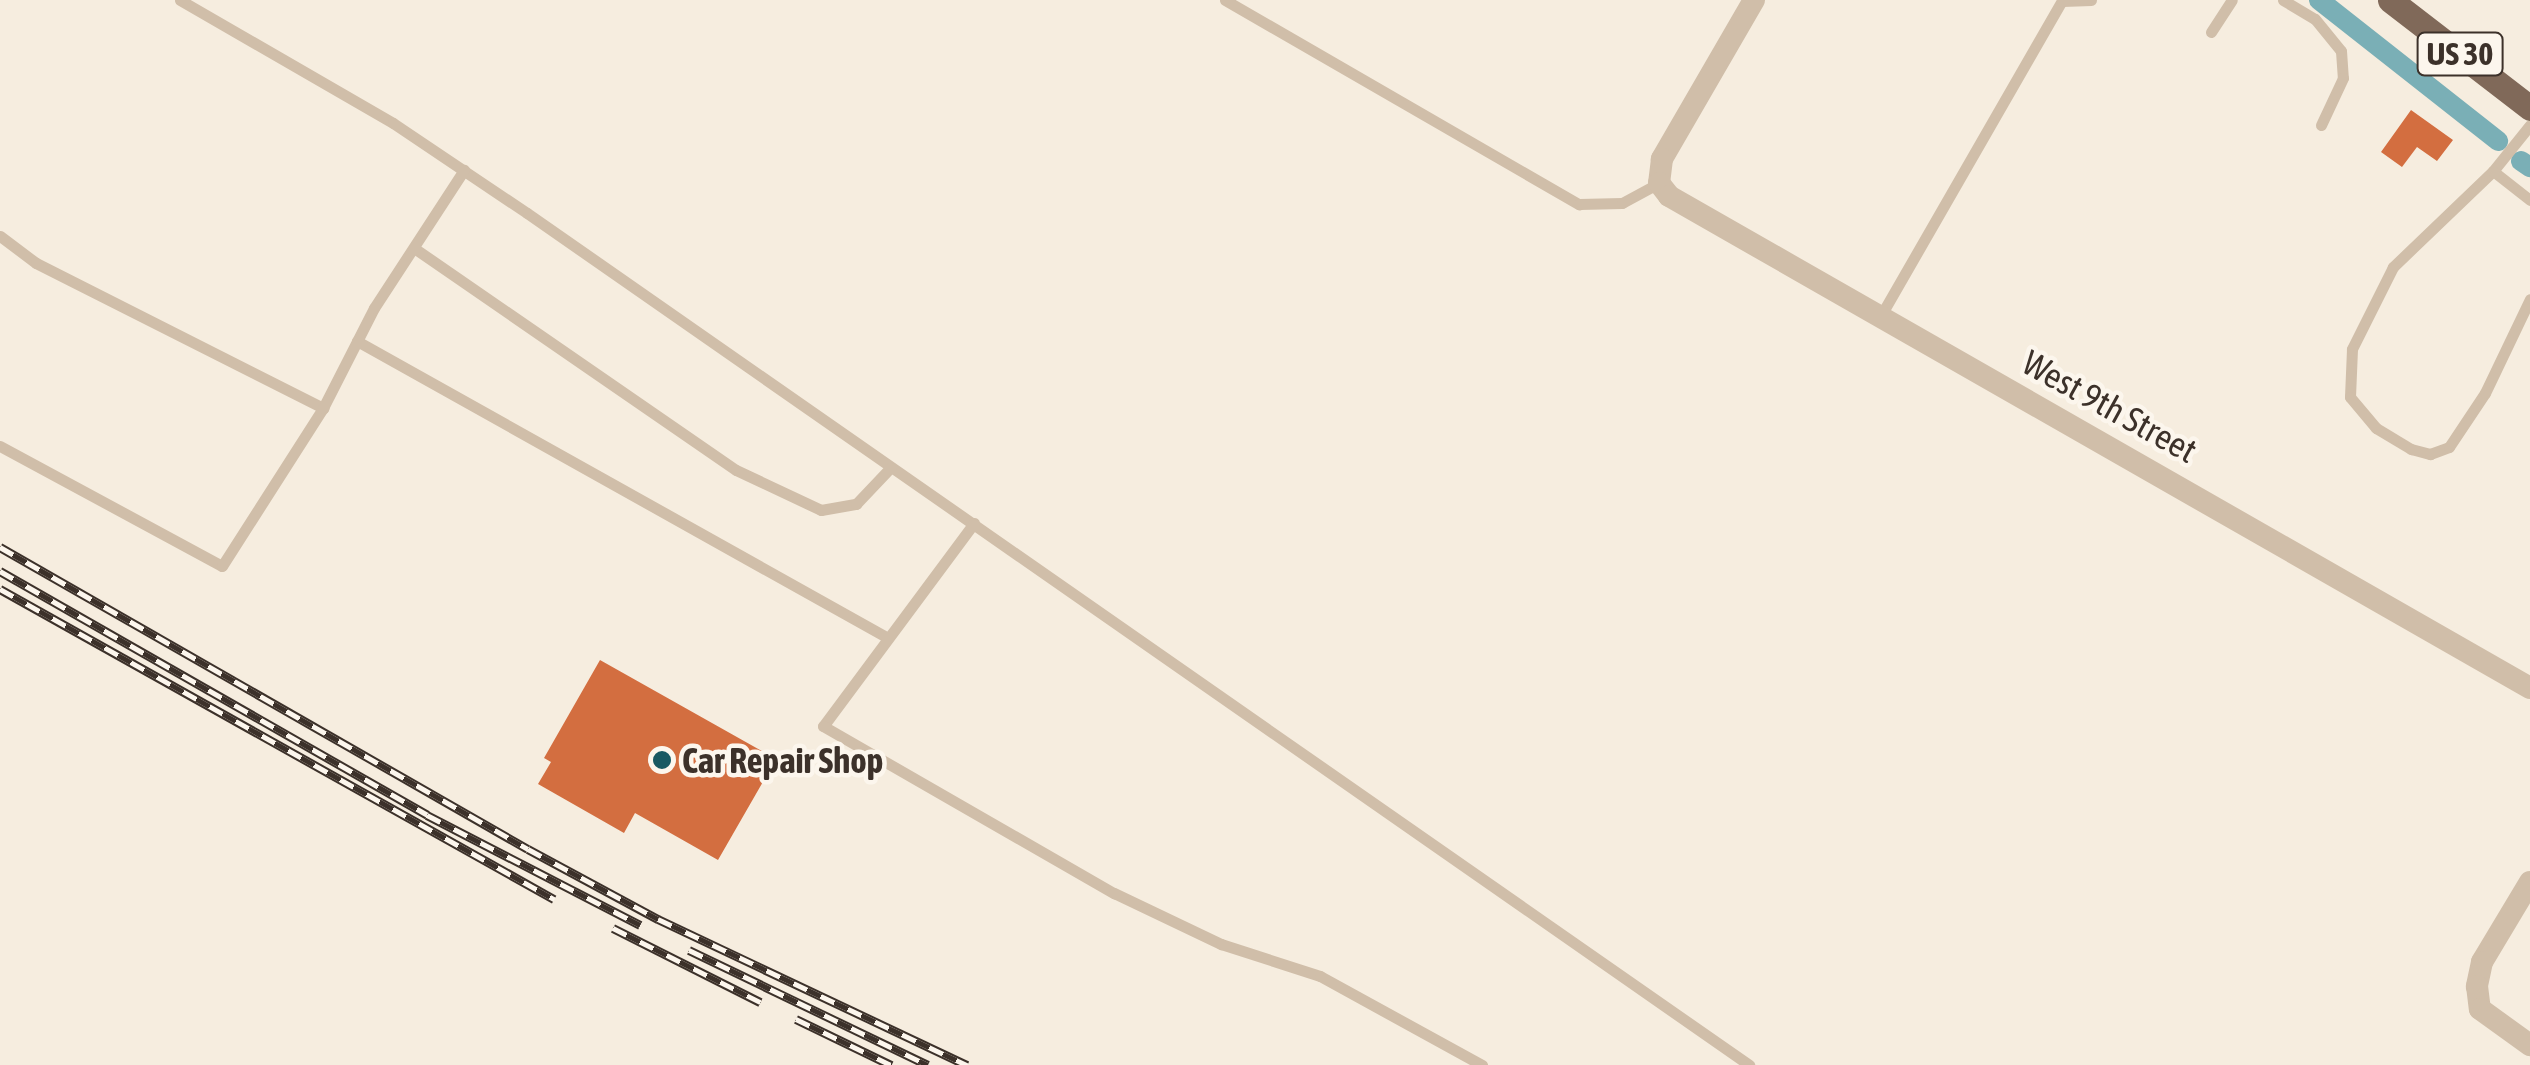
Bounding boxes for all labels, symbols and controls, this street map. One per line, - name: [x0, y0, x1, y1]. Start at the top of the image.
- road number: US 30: [2415, 27, 2505, 81]
- street label: West 9th Street: [2016, 341, 2204, 471]
- place label: Car Repair Shop: [682, 739, 883, 781]
- marker: Car Repair Shop: [651, 749, 673, 771]

